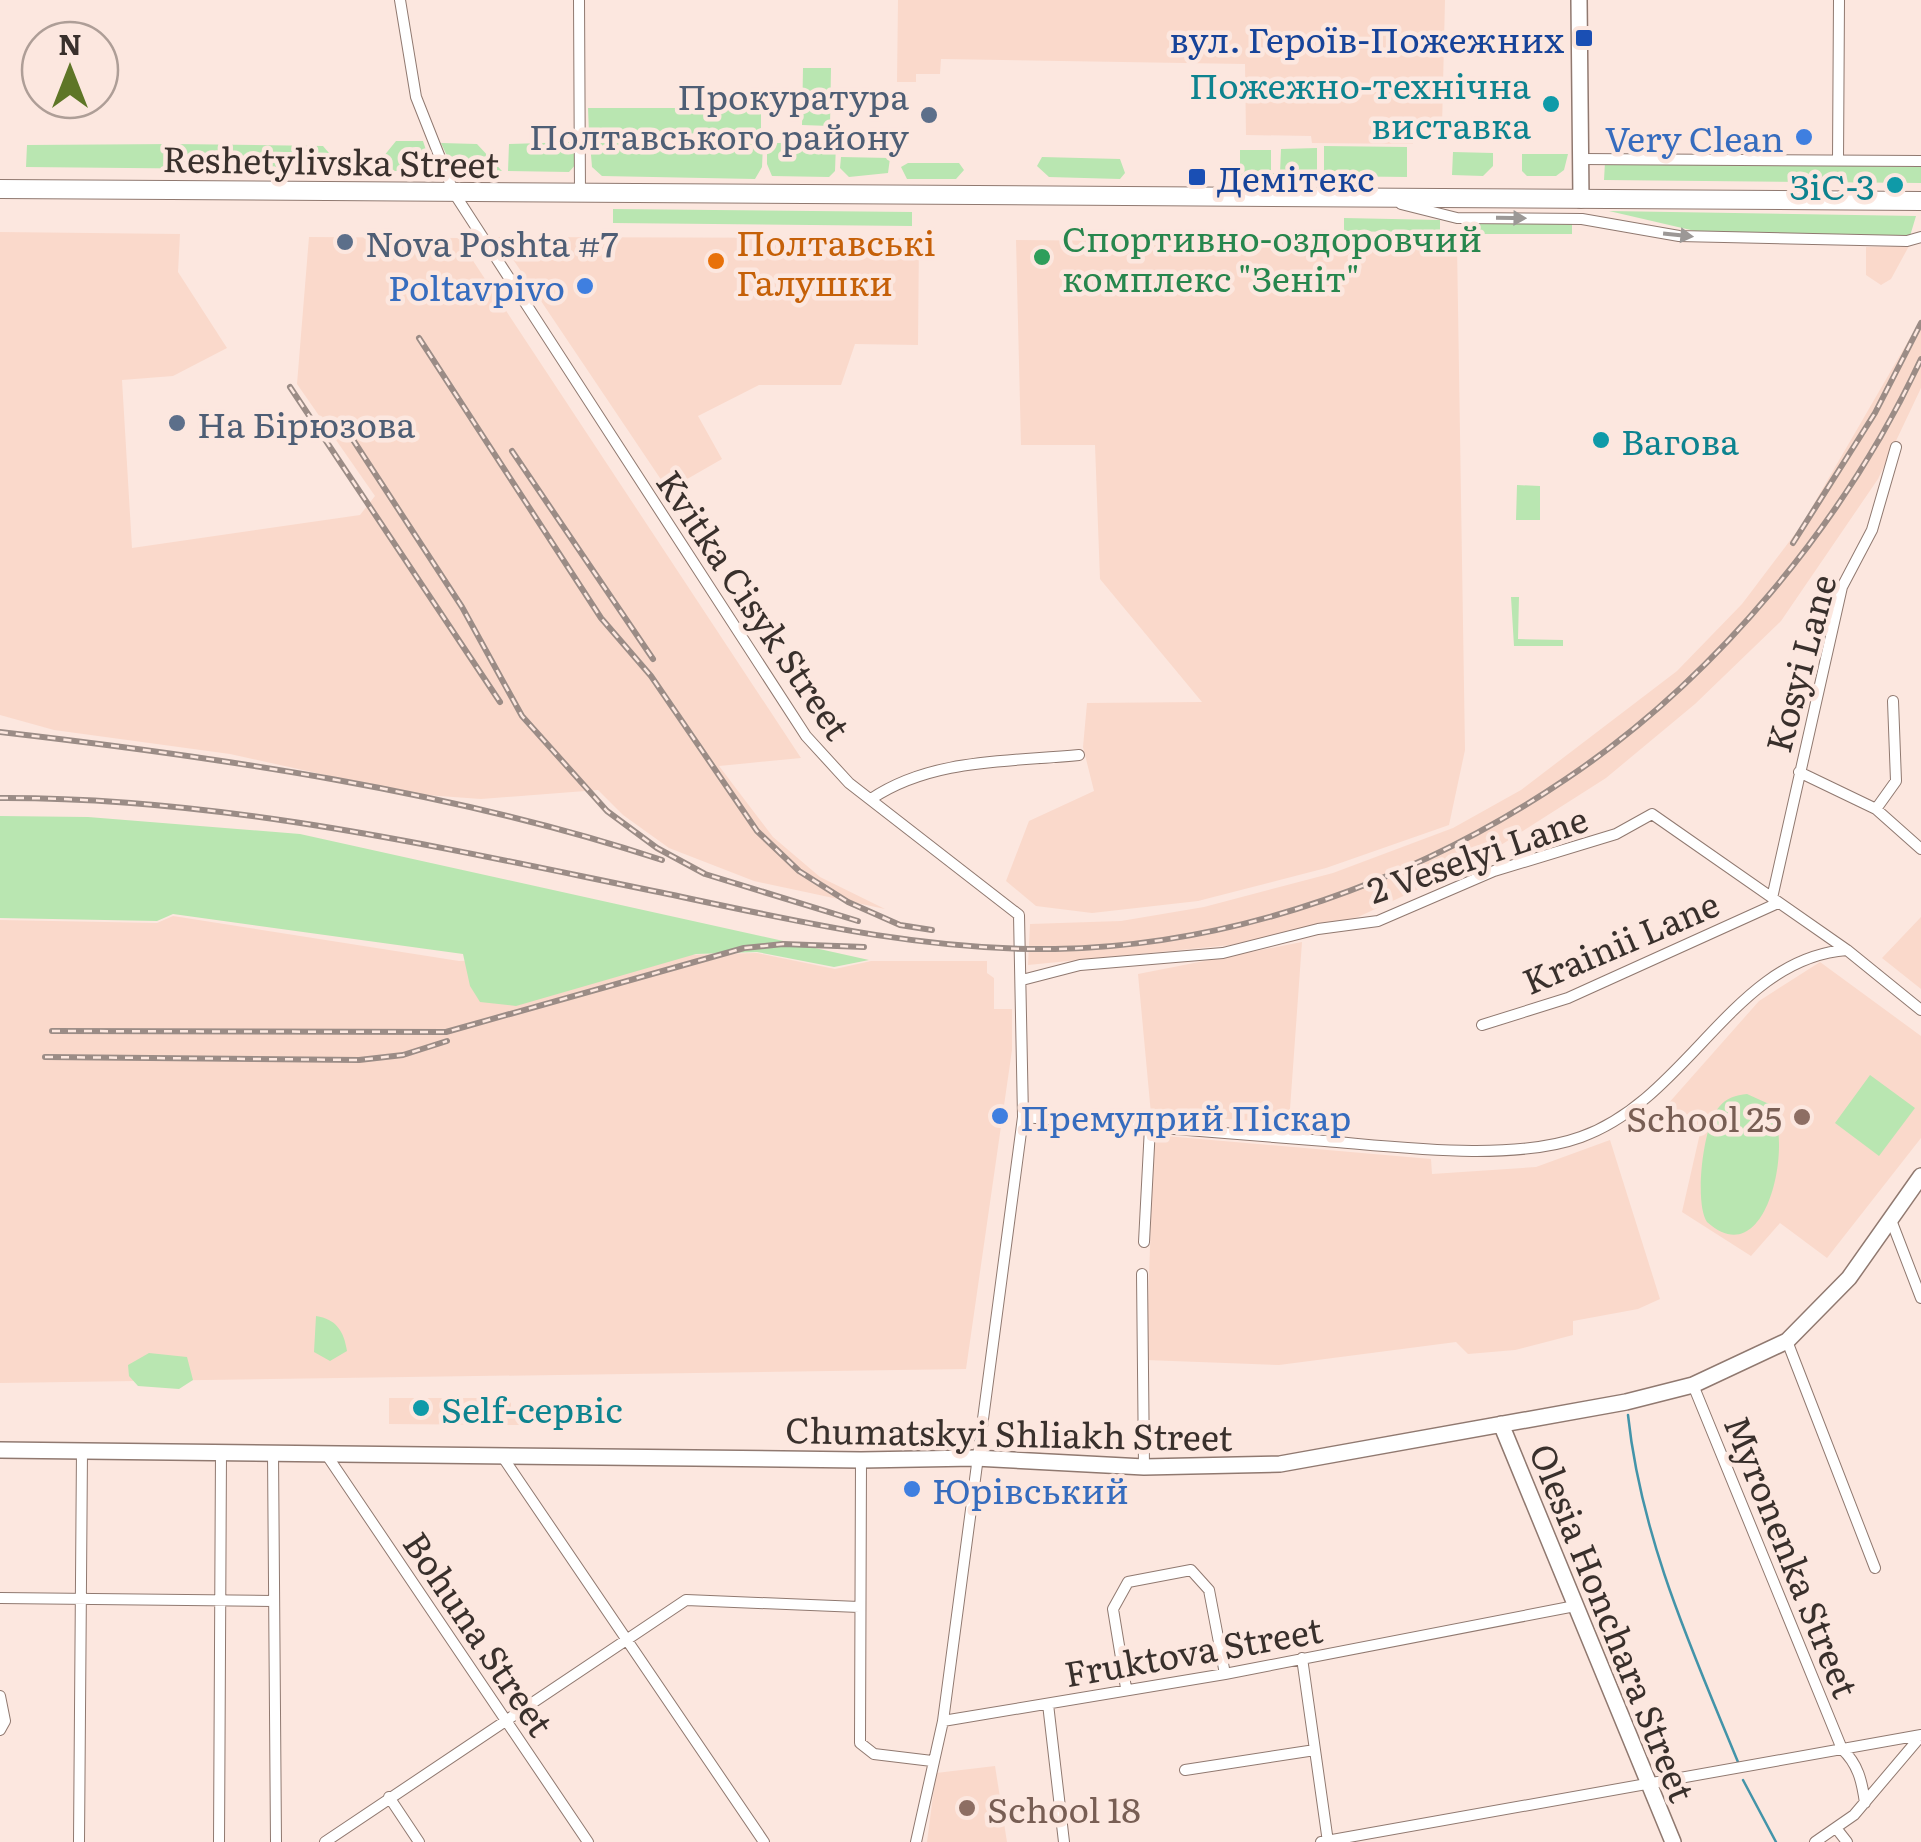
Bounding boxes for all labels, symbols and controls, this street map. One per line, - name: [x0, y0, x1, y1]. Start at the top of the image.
- place label: вул. Героїв-Пожежних: [1169, 12, 1564, 64]
- north arrow: [20, 20, 120, 120]
- text: N: [58, 22, 82, 64]
- marker: вул. Героїв-Пожежних: [1573, 27, 1595, 49]
- place label: Пожежно-технічна виставка: [1189, 58, 1531, 150]
- place label: Прокуратура Полтавського району: [529, 69, 910, 161]
- marker: Пожежно-технічна виставка: [1540, 93, 1562, 115]
- marker: Прокуратура Полтавського району: [918, 104, 940, 126]
- place label: Very Clean: [1605, 111, 1784, 163]
- marker: Very Clean: [1793, 126, 1815, 148]
- street label: Reshetylivska Street: [162, 131, 500, 189]
- place label: Демітекс: [1217, 151, 1375, 203]
- place label: ЗіС-3: [1789, 159, 1875, 211]
- marker: Демітекс: [1186, 166, 1208, 188]
- marker: ЗіС-3: [1884, 174, 1906, 196]
- place label: Спортивно-оздоровчий комплекс "Зеніт": [1062, 211, 1482, 303]
- one-way arrow: [1496, 211, 1528, 227]
- place label: Полтавські Галушки: [736, 215, 935, 307]
- place label: Nova Poshta #7: [365, 216, 619, 268]
- one-way arrow: [1662, 227, 1694, 243]
- marker: Nova Poshta #7: [334, 231, 356, 253]
- marker: Спортивно-оздоровчий комплекс "Зеніт": [1031, 246, 1053, 268]
- marker: Полтавські Галушки: [705, 250, 727, 272]
- place label: Poltavpivo: [388, 260, 565, 312]
- marker: Poltavpivo: [574, 275, 596, 297]
- place label: На Бірюзова: [197, 397, 416, 449]
- marker: На Бірюзова: [166, 412, 188, 434]
- place label: Вагова: [1621, 414, 1739, 466]
- marker: Вагова: [1590, 429, 1612, 451]
- street label: Kvitka Cisyk Street: [645, 459, 865, 749]
- street label: Kosyi Lane: [1750, 568, 1848, 758]
- street label: 2 Veselyi Lane: [1360, 791, 1594, 915]
- street label: Krainii Lane: [1514, 876, 1726, 1006]
- place label: Премудрий Піскар: [1020, 1090, 1351, 1142]
- place label: School 25: [1626, 1091, 1782, 1143]
- marker: Премудрий Піскар: [989, 1105, 1011, 1127]
- marker: School 25: [1791, 1106, 1813, 1128]
- place label: Self-сервіс: [441, 1382, 623, 1434]
- marker: Self-сервіс: [410, 1397, 432, 1419]
- street label: Chumatskyi Shliakh Street: [785, 1402, 1233, 1462]
- street label: Myronenka Street: [1713, 1407, 1873, 1705]
- street label: Olesia Honchara Street: [1518, 1435, 1710, 1809]
- place label: Юрівський: [932, 1463, 1129, 1515]
- marker: Юрівський: [901, 1478, 923, 1500]
- street label: Bohuna Street: [392, 1520, 568, 1746]
- street label: Fruktova Street: [1060, 1602, 1326, 1698]
- place label: School 18: [987, 1782, 1141, 1834]
- marker: School 18: [956, 1797, 978, 1819]

